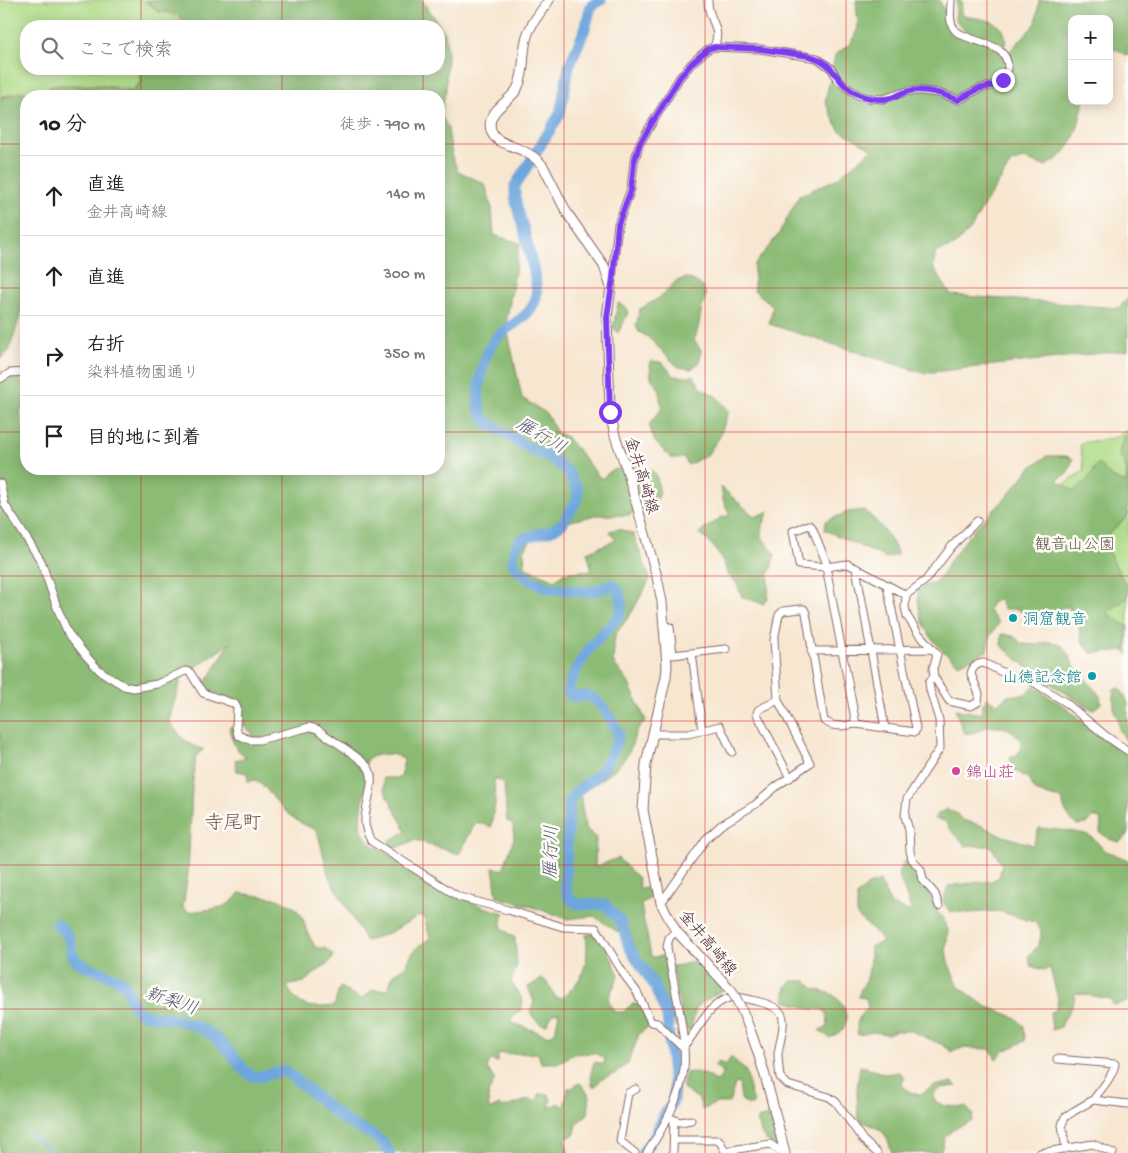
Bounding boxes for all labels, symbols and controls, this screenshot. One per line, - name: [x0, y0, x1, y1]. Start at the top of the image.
- map controls: [1068, 15, 1113, 105]
- button: +: [1068, 15, 1113, 60]
- search box: [20, 20, 445, 75]
- icon: search: [38, 34, 66, 62]
- text: ここで検索: [78, 40, 173, 63]
- button: −: [1068, 60, 1113, 105]
- route end: [992, 69, 1015, 92]
- text: 10 分: [40, 114, 86, 139]
- text: 徒歩 · 790 m: [340, 117, 425, 136]
- text: 直進: [87, 175, 125, 198]
- icon: ahead: [40, 182, 68, 210]
- text: 140 m: [387, 186, 425, 205]
- text: 金井高崎線: [87, 205, 167, 224]
- icon: ahead: [40, 262, 68, 290]
- text: 300 m: [383, 266, 425, 285]
- text: 直進: [87, 268, 125, 291]
- text: 右折: [87, 335, 125, 358]
- icon: right: [40, 342, 68, 370]
- text: 350 m: [384, 346, 425, 365]
- text: 染料植物園通り: [87, 365, 199, 384]
- route start: [599, 401, 622, 424]
- water label: 雁行川: [512, 415, 569, 460]
- icon: arrive: [40, 422, 68, 450]
- text: 目的地に到着: [87, 428, 201, 451]
- street label: 金井高崎線: [619, 434, 662, 517]
- park label: 観音山公園: [1035, 536, 1115, 556]
- place label: 洞窟観音: [1023, 610, 1087, 631]
- marker: 洞窟観音: [1007, 612, 1019, 624]
- place label: 山徳記念館: [1002, 668, 1082, 689]
- marker: 山徳記念館: [1086, 670, 1098, 682]
- place label: 錦山荘: [966, 763, 1014, 784]
- marker: 錦山荘: [950, 765, 962, 777]
- district label: 寺尾町: [204, 812, 262, 836]
- water label: 雁行川: [542, 825, 563, 879]
- street label: 金井高崎線: [673, 906, 741, 981]
- water label: 新梨川: [142, 983, 200, 1021]

